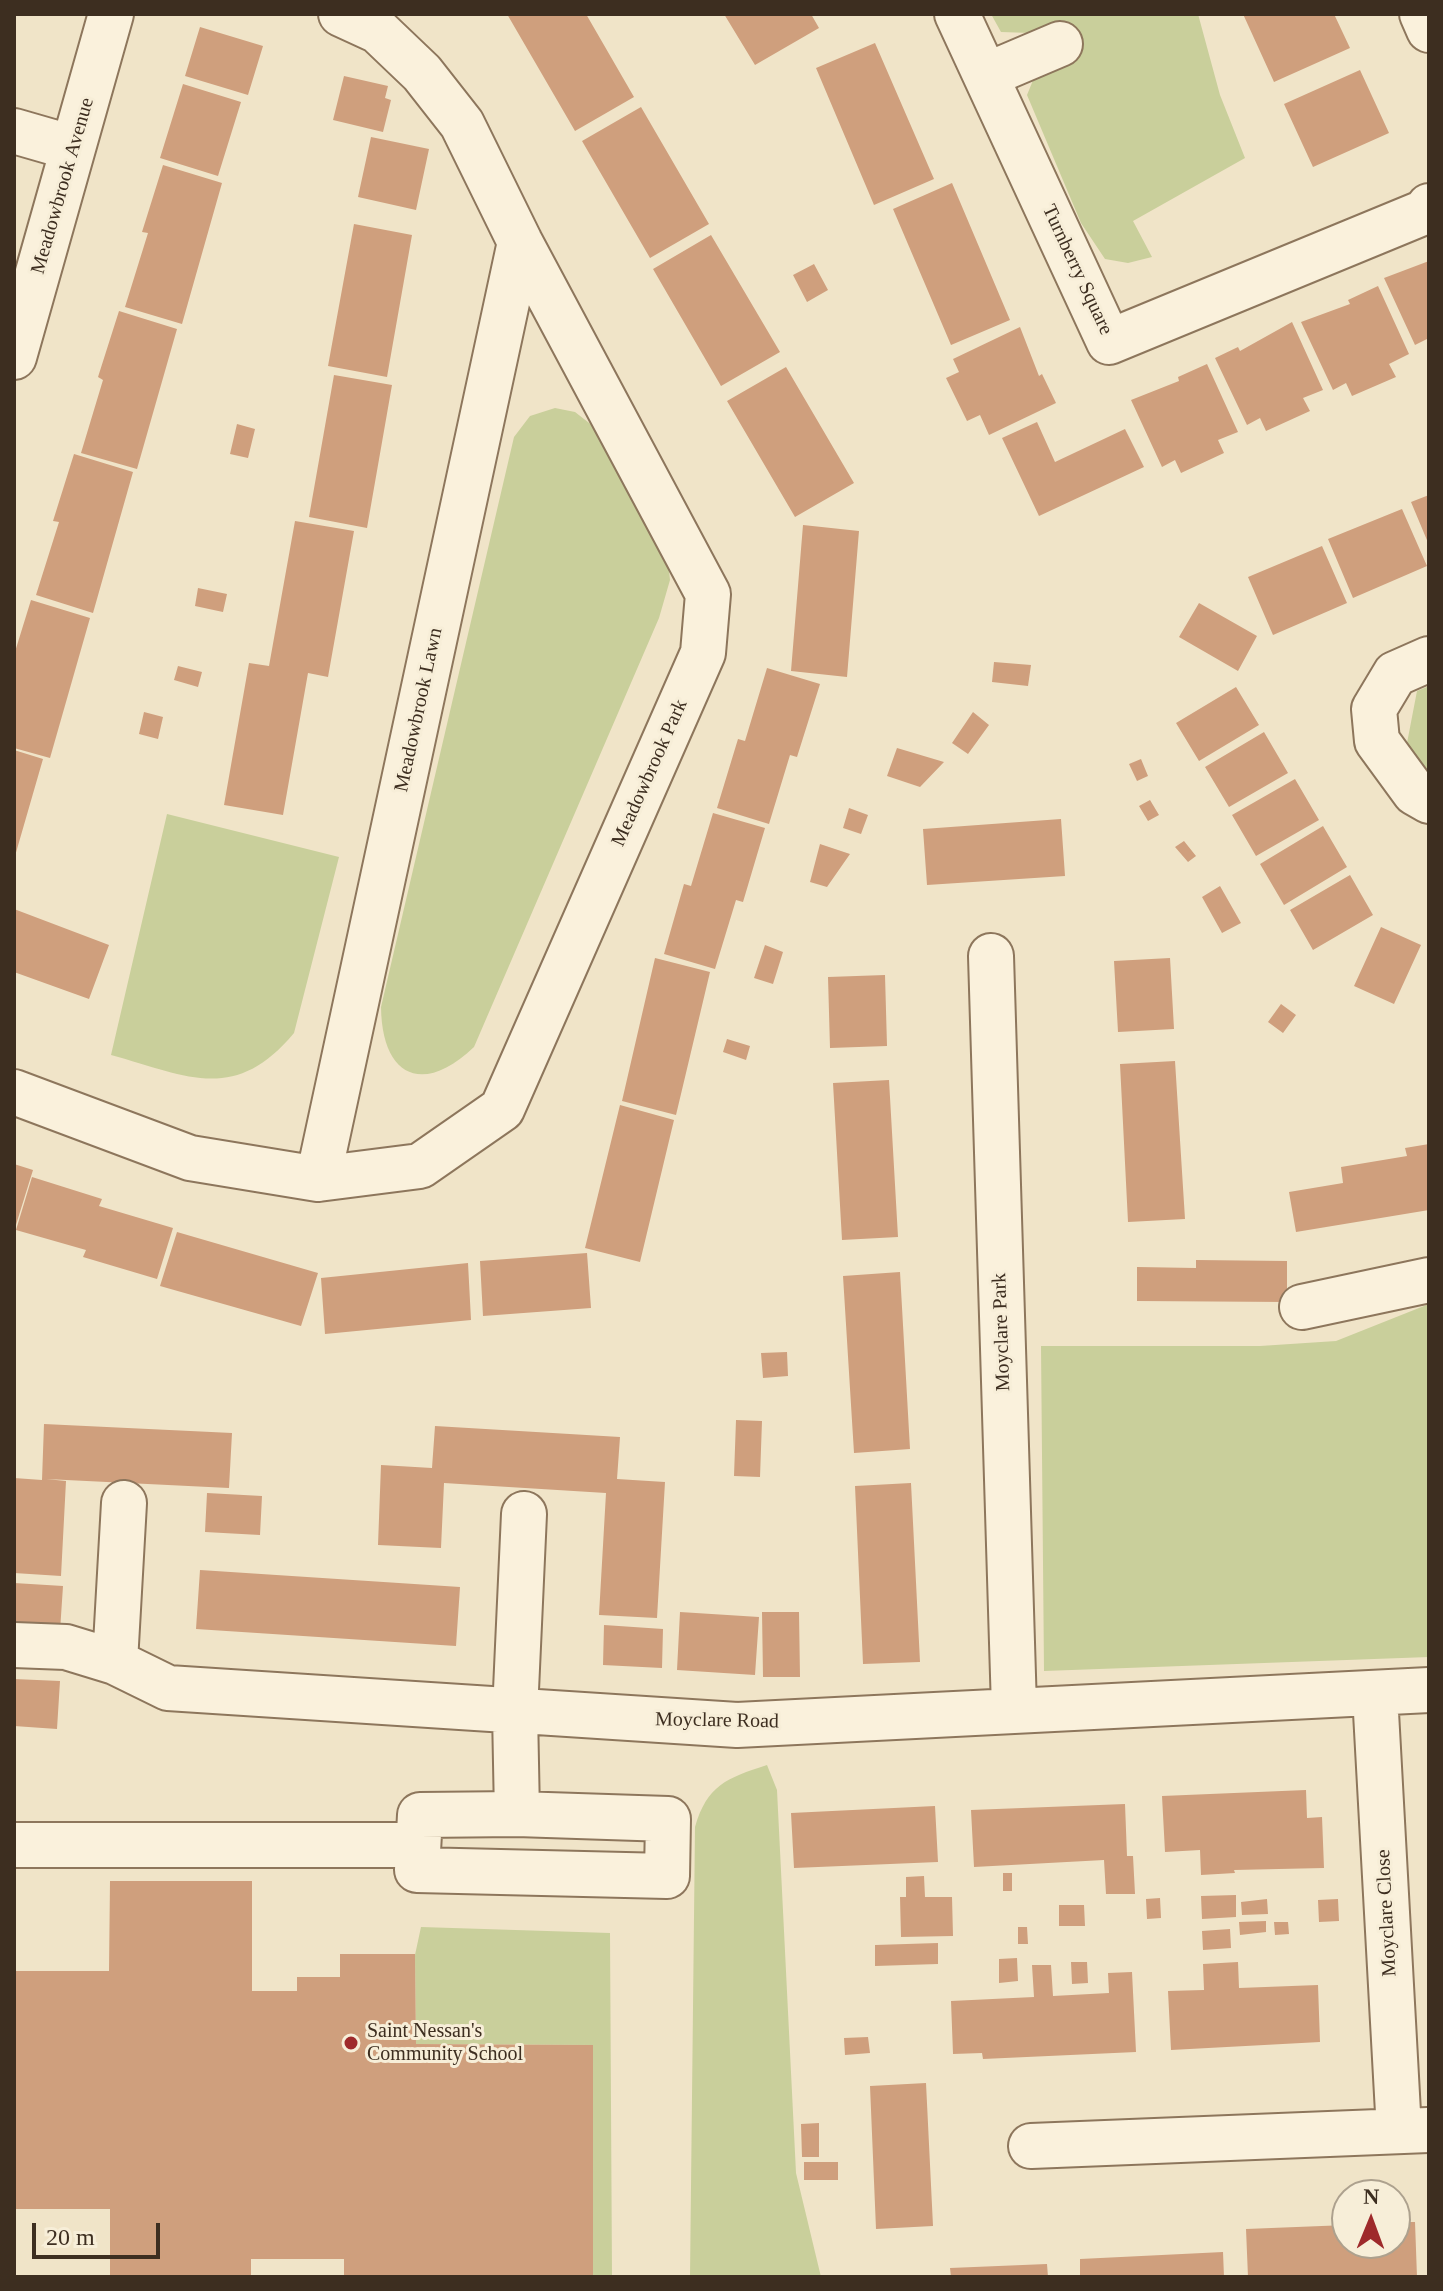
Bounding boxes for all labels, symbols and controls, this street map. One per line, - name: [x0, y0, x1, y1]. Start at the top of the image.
- street label: Meadowbrook Avenue: [26, 95, 100, 277]
- street label: Turnberry Square: [1036, 201, 1118, 339]
- street label: Meadowbrook Lawn: [390, 626, 448, 794]
- street label: Meadowbrook Park: [607, 696, 693, 850]
- street label: Moyclare Park: [988, 1272, 1016, 1392]
- street label: Moyclare Road: [655, 1708, 779, 1734]
- street label: Moyclare Close: [1372, 1849, 1402, 1977]
- place label: Saint Nessan's Community School: [367, 2020, 523, 2067]
- marker: Saint Nessan's Community School: [342, 2034, 360, 2052]
- north arrow: [1331, 2179, 1411, 2259]
- text: N: [1363, 2184, 1380, 2209]
- scale bar: [36, 2207, 164, 2257]
- text: 20 m: [46, 2224, 95, 2250]

